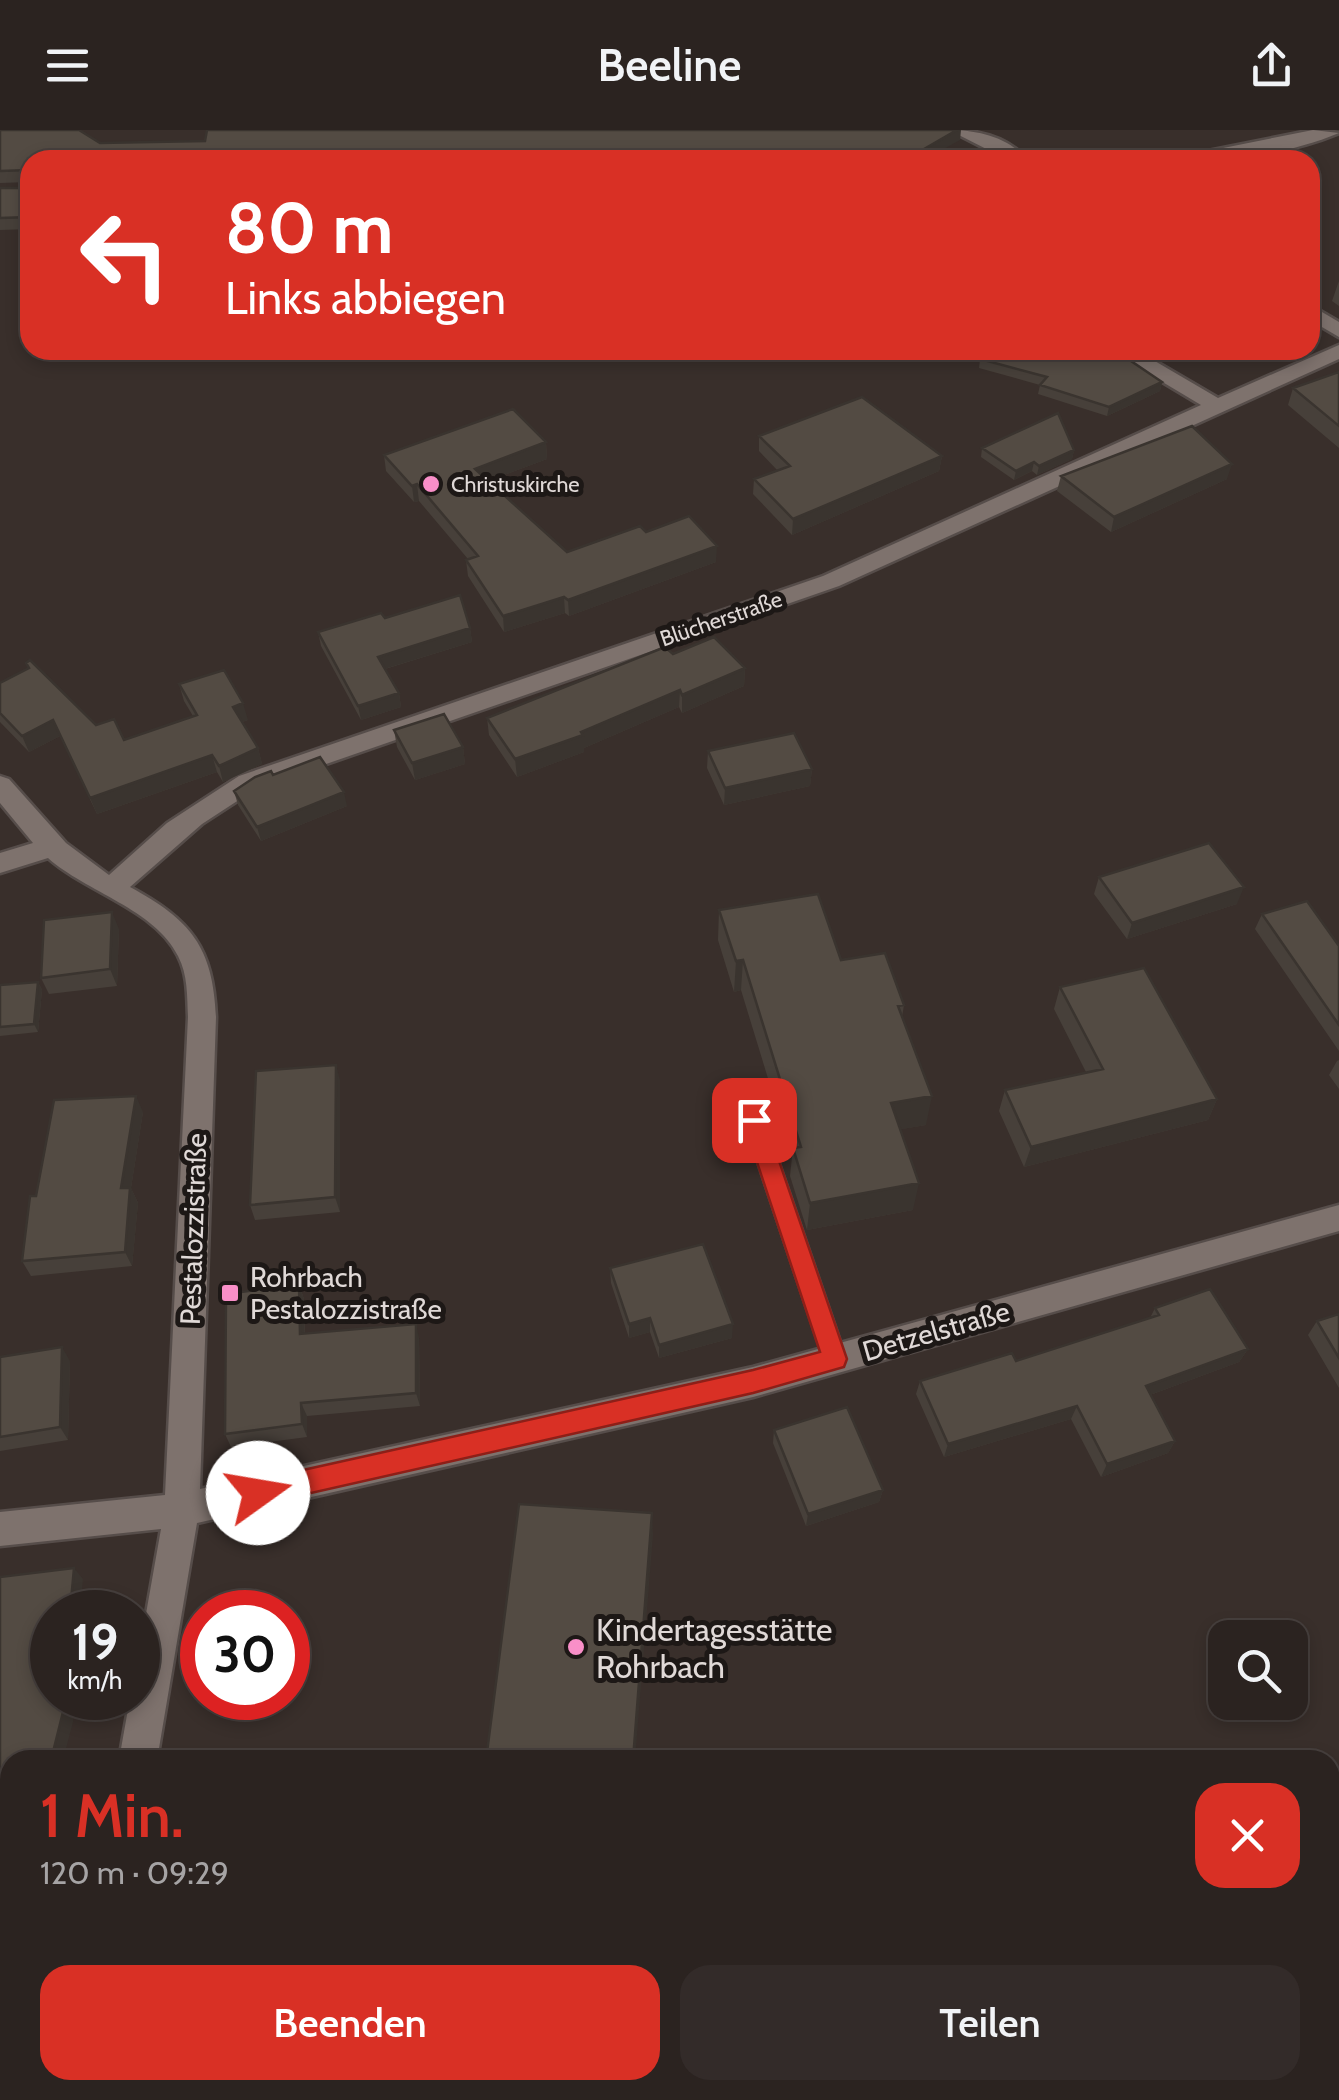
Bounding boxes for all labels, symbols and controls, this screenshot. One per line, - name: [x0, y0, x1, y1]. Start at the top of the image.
- icon: menu: [40, 38, 95, 93]
- text: Beeline: [598, 38, 741, 92]
- icon: share: [1244, 38, 1299, 93]
- text: 80 m: [225, 185, 393, 271]
- icon: left: [60, 190, 190, 320]
- text: Links abbiegen: [225, 271, 506, 325]
- place label: Christuskirche: [451, 471, 580, 498]
- marker: Christuskirche: [420, 473, 442, 495]
- street label: Blücherstraße: [656, 585, 786, 653]
- pin: [712, 1078, 797, 1163]
- icon: arrive: [727, 1093, 782, 1148]
- street label: Pestalozzistraße: [173, 1133, 213, 1325]
- place label: Rohrbach Pestalozzistraße: [250, 1260, 442, 1326]
- marker: Rohrbach Pestalozzistraße: [219, 1282, 241, 1304]
- street label: Detzelstraße: [859, 1294, 1013, 1368]
- position arrow: [206, 1441, 310, 1545]
- speed limit sign: 30: [180, 1590, 310, 1720]
- place label: Kindertagesstätte Rohrbach: [596, 1610, 832, 1686]
- text: 19: [72, 1612, 118, 1673]
- map controls: [1208, 1620, 1308, 1720]
- button: search: [1208, 1620, 1308, 1720]
- marker: Kindertagesstätte Rohrbach: [565, 1636, 587, 1658]
- text: km/h: [68, 1665, 122, 1695]
- text: 1 Min.: [40, 1779, 184, 1852]
- button: close: [1195, 1783, 1300, 1888]
- text: 120 m · 09:29: [40, 1853, 229, 1892]
- button: Beenden: [40, 1965, 660, 2080]
- button: Teilen: [680, 1965, 1300, 2080]

